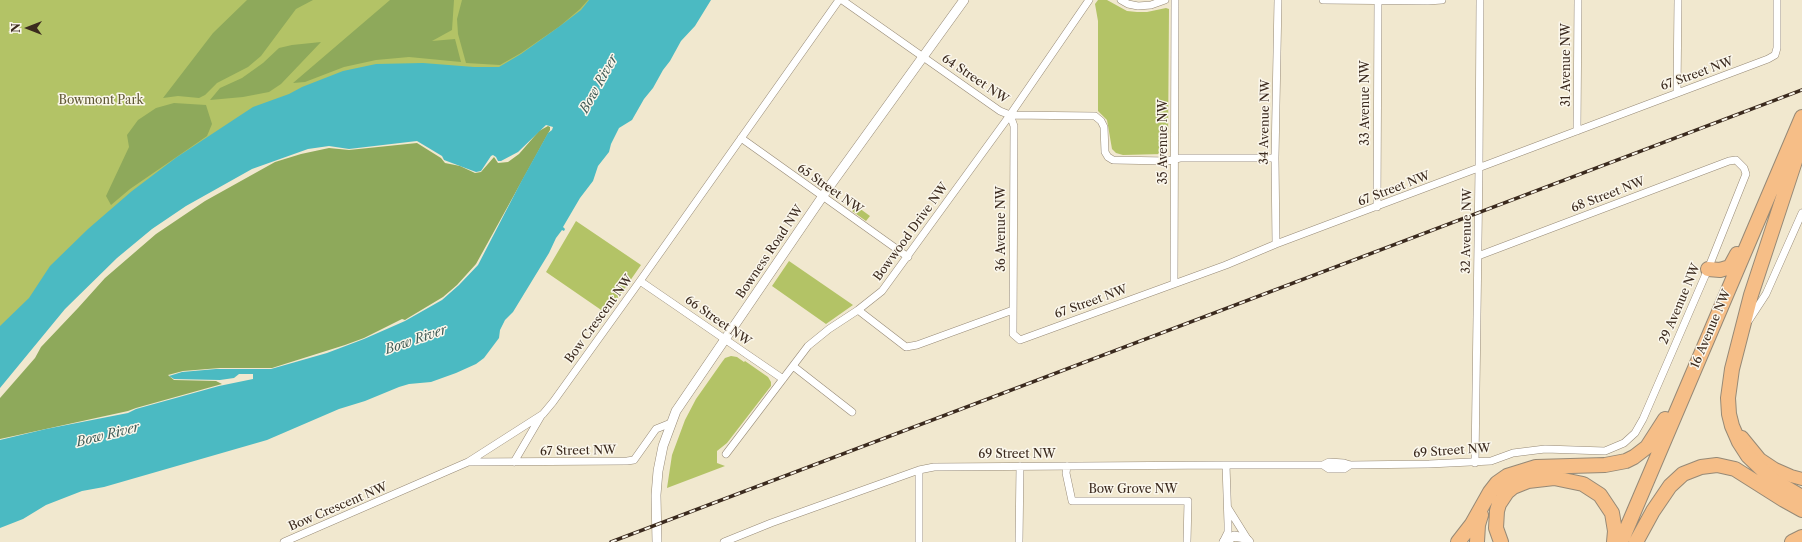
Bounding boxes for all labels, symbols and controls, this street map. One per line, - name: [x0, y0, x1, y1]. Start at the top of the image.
- north arrow: [8, 8, 48, 48]
- text: N: [9, 23, 23, 33]
- street label: 31 Avenue NW: [1560, 23, 1574, 107]
- street label: 64 Street NW: [939, 51, 1011, 107]
- water label: Bow River: [577, 52, 621, 116]
- street label: 67 Street NW: [1659, 54, 1735, 94]
- street label: 33 Avenue NW: [1359, 60, 1373, 146]
- street label: 34 Avenue NW: [1257, 79, 1273, 165]
- park label: Bowmont Park: [59, 94, 143, 108]
- street label: 35 Avenue NW: [1157, 99, 1171, 185]
- street label: 65 Street NW: [794, 161, 866, 217]
- street label: 67 Street NW: [1356, 169, 1432, 209]
- street label: 68 Street NW: [1569, 174, 1647, 216]
- street label: Bowwood Drive NW: [871, 180, 951, 284]
- street label: 36 Avenue NW: [995, 186, 1009, 272]
- street label: 32 Avenue NW: [1459, 188, 1475, 274]
- street label: Bowness Road NW: [734, 203, 806, 301]
- street label: 29 Avenue NW: [1657, 262, 1703, 346]
- street label: Bow Crescent NW: [562, 272, 636, 366]
- street label: 67 Street NW: [1053, 282, 1129, 322]
- street label: 16 Avenue NW: [1688, 287, 1734, 371]
- street label: 66 Street NW: [682, 293, 754, 349]
- water label: Bow River: [383, 322, 449, 358]
- water label: Bow River: [75, 420, 141, 450]
- street label: 69 Street NW: [1413, 441, 1491, 461]
- street label: 67 Street NW: [540, 443, 616, 459]
- street label: 69 Street NW: [978, 448, 1056, 462]
- street label: Bow Crescent NW: [287, 480, 389, 534]
- street label: Bow Grove NW: [1088, 483, 1178, 497]

